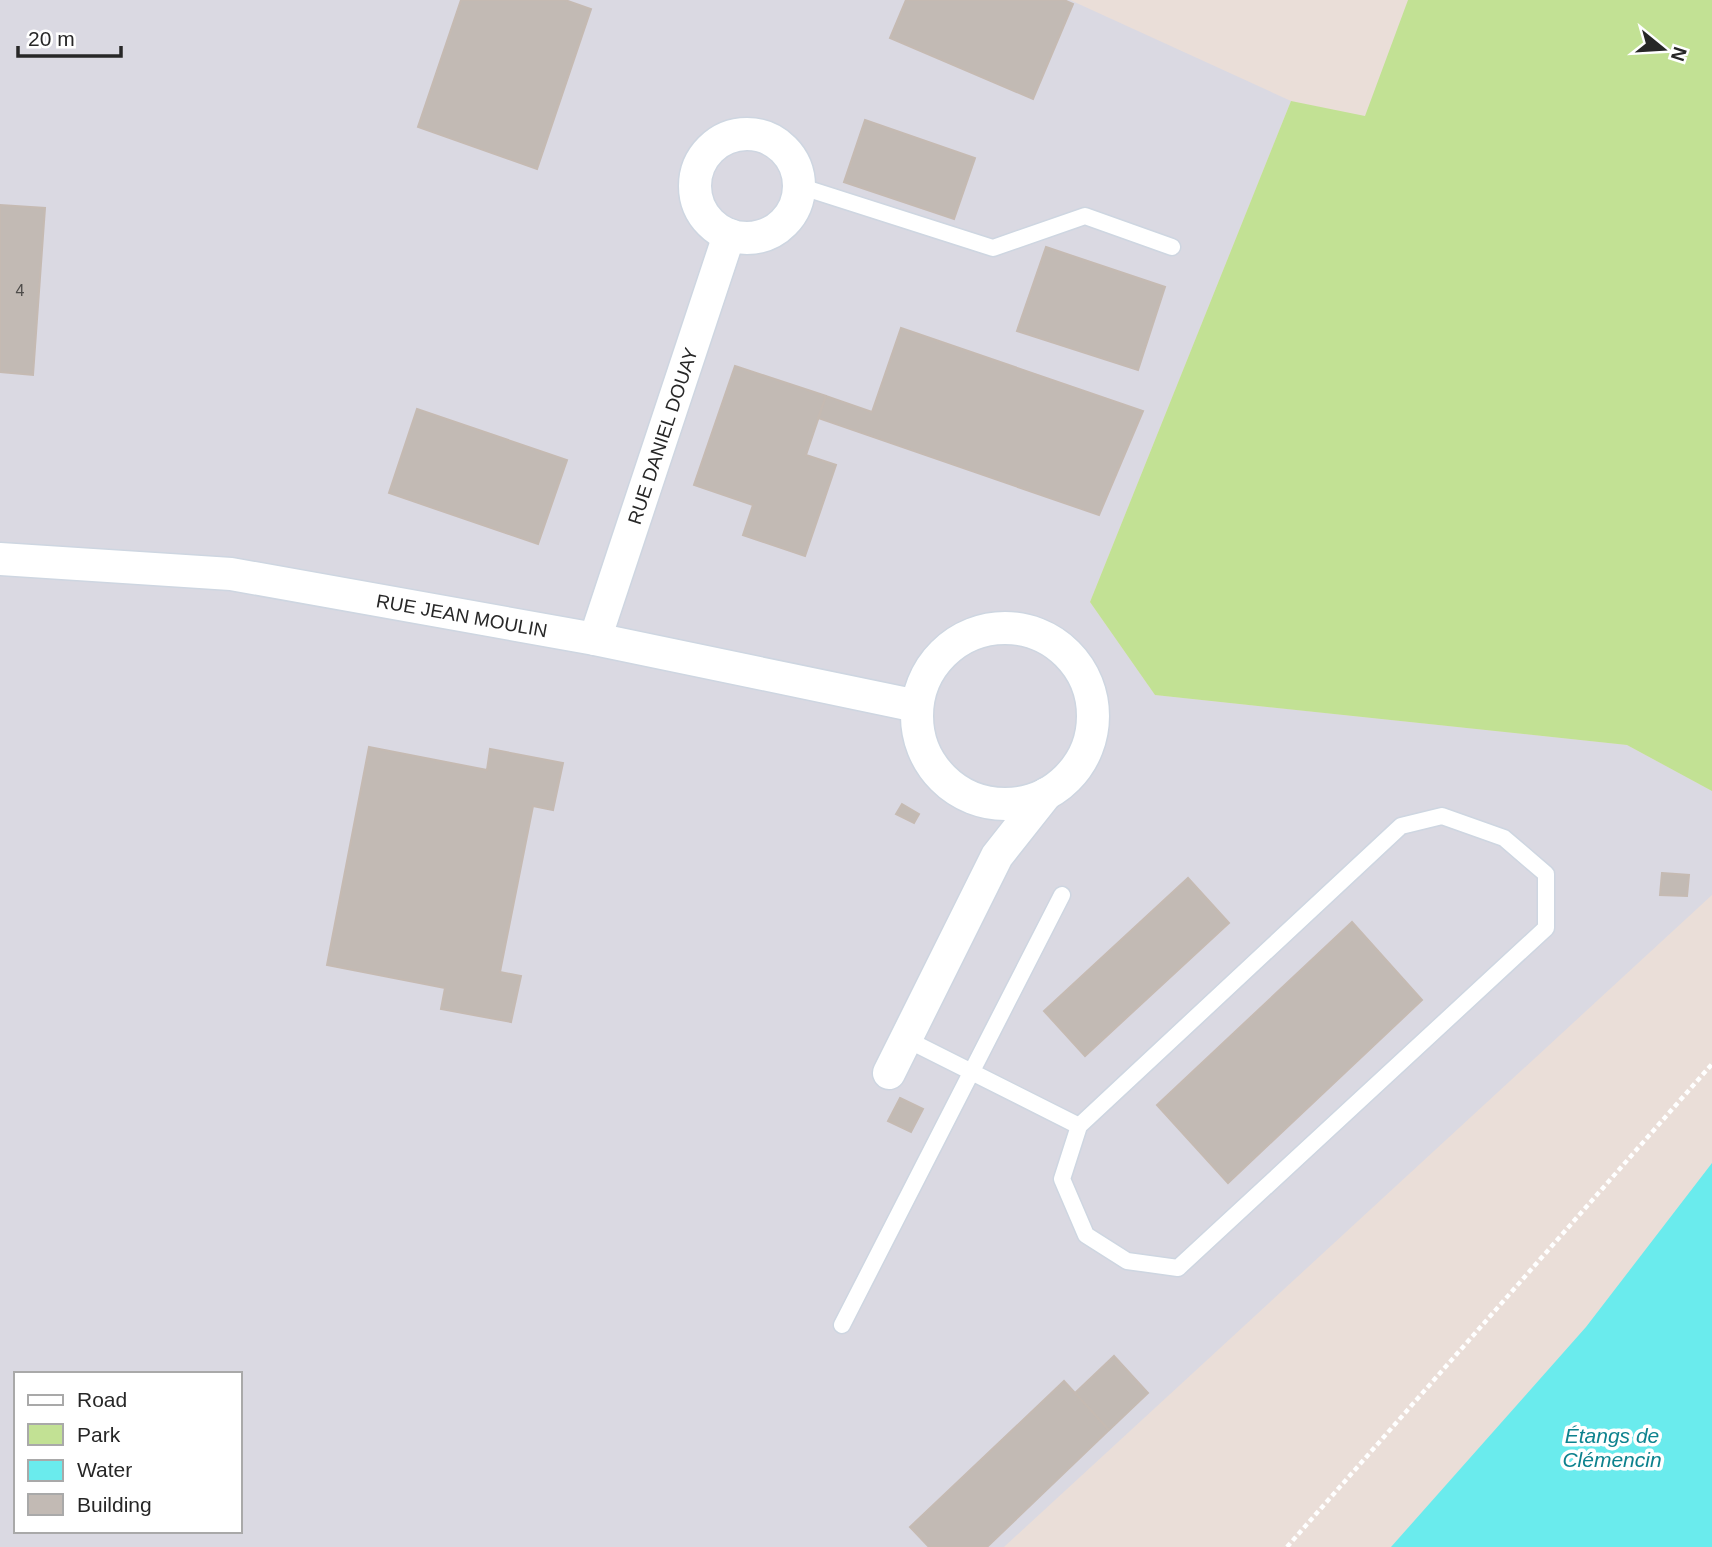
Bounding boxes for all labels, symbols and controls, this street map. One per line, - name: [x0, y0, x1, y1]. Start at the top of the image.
- scale bar: [18, 14, 121, 58]
- north arrow: [1628, 14, 1698, 84]
- text: 20 m: [28, 27, 75, 50]
- text: N: [1667, 44, 1691, 64]
- house number: 4: [16, 282, 25, 299]
- street label: RUE DANIEL DOUAY: [623, 345, 702, 527]
- street label: RUE JEAN MOULIN: [375, 590, 549, 641]
- legend: [14, 1372, 242, 1533]
- text: Road: [77, 1388, 127, 1411]
- text: Park: [77, 1423, 121, 1446]
- water label: Étangs de Clémencin: [1562, 1424, 1662, 1471]
- text: Water: [77, 1458, 132, 1481]
- text: Building: [77, 1493, 152, 1516]

